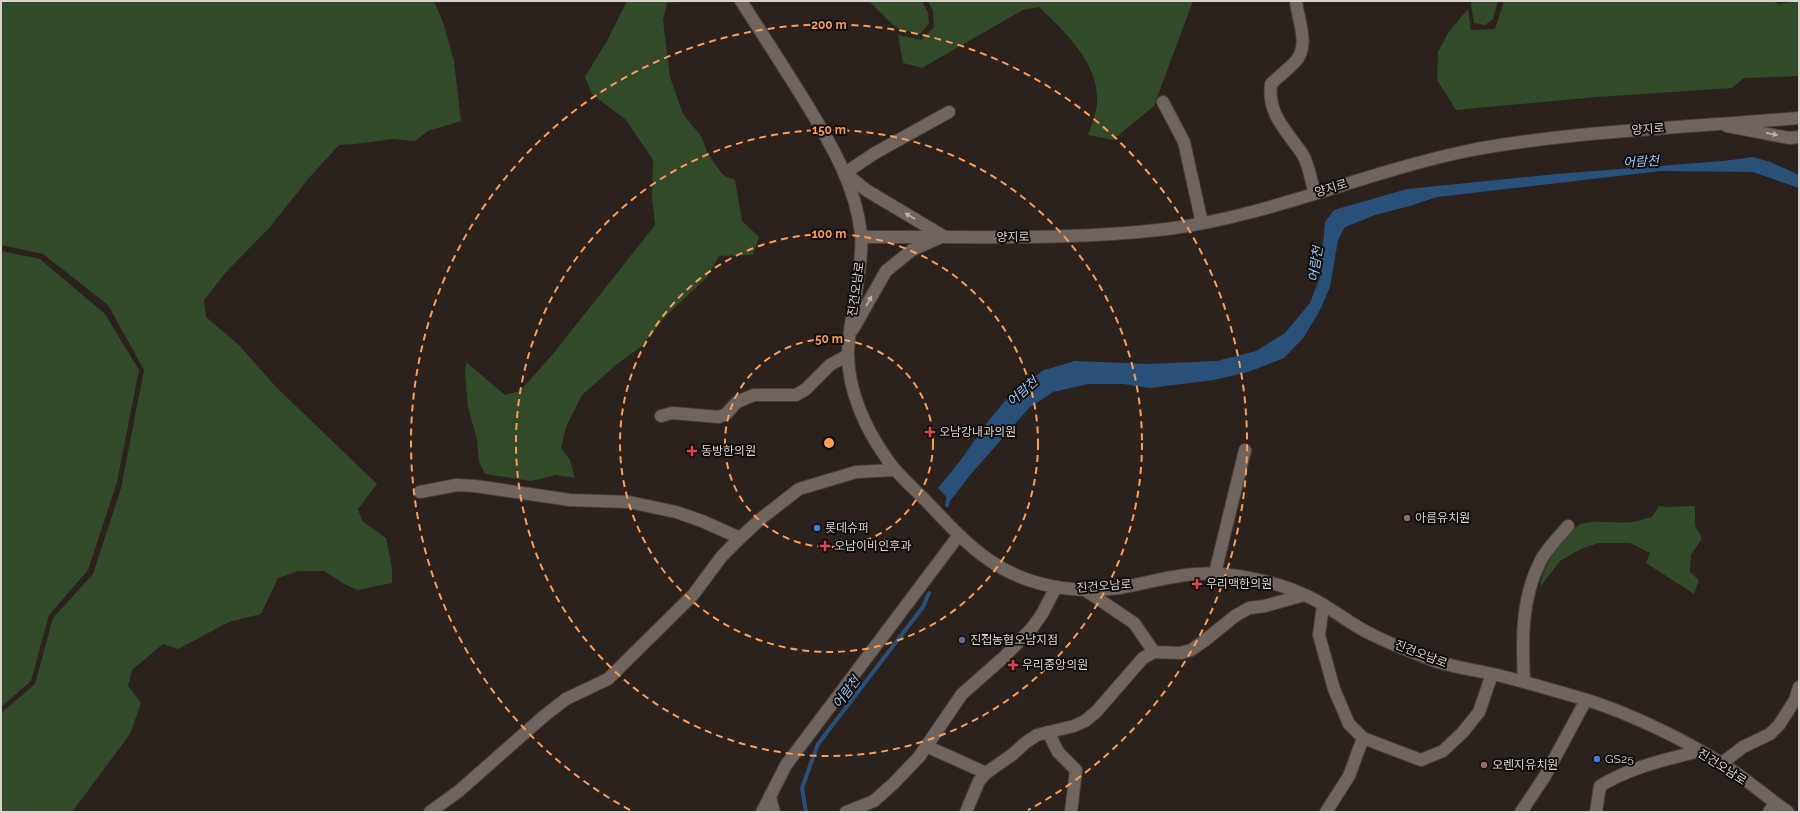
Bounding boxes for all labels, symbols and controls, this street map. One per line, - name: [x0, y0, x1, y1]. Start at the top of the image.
- text: 200 m: [811, 18, 847, 32]
- street label: 양지로: [1631, 121, 1665, 137]
- text: 150 m: [812, 123, 846, 137]
- one-way arrow: [1766, 132, 1778, 138]
- water label: 어람천: [1623, 153, 1660, 170]
- street label: 양지로: [1313, 176, 1349, 200]
- one-way arrow: [904, 213, 916, 220]
- text: 100 m: [812, 227, 846, 241]
- street label: 양지로: [996, 230, 1030, 244]
- water label: 어람천: [1306, 244, 1326, 283]
- street label: 진건오남로: [845, 261, 867, 317]
- one-way arrow: [865, 296, 872, 307]
- text: 50 m: [815, 332, 843, 346]
- water label: 어람천: [1004, 373, 1041, 409]
- place label: 오남강내과의원: [939, 425, 1016, 439]
- marker: 오남강내과의원: [924, 426, 936, 438]
- centre of rings: [822, 436, 836, 450]
- place label: 동방한의원: [701, 444, 756, 458]
- marker: 동방한의원: [686, 445, 698, 457]
- place label: 아름유치원: [1415, 511, 1470, 525]
- marker: 아름유치원: [1402, 513, 1412, 523]
- place label: 롯데슈퍼: [825, 521, 869, 535]
- marker: 롯데슈퍼: [812, 523, 822, 533]
- place label: 오남이비인후과: [834, 539, 911, 553]
- marker: 오남이비인후과: [819, 540, 831, 552]
- street label: 진건오남로: [1076, 577, 1132, 595]
- place label: 우리맥한의원: [1206, 577, 1272, 591]
- marker: 우리맥한의원: [1191, 578, 1203, 590]
- place label: 진접농협오남지점: [970, 633, 1058, 647]
- marker: 진접농협오남지점: [957, 635, 967, 645]
- street label: 진건오남로: [1393, 638, 1449, 670]
- place label: 우리중앙의원: [1022, 658, 1088, 672]
- marker: 우리중앙의원: [1007, 659, 1019, 671]
- water label: 어람천: [830, 673, 864, 711]
- street label: 진건오남로: [1695, 746, 1749, 788]
- place label: GS25: [1605, 752, 1634, 766]
- marker: GS25: [1592, 754, 1602, 764]
- place label: 오렌지유치원: [1492, 758, 1558, 772]
- marker: 오렌지유치원: [1479, 760, 1489, 770]

